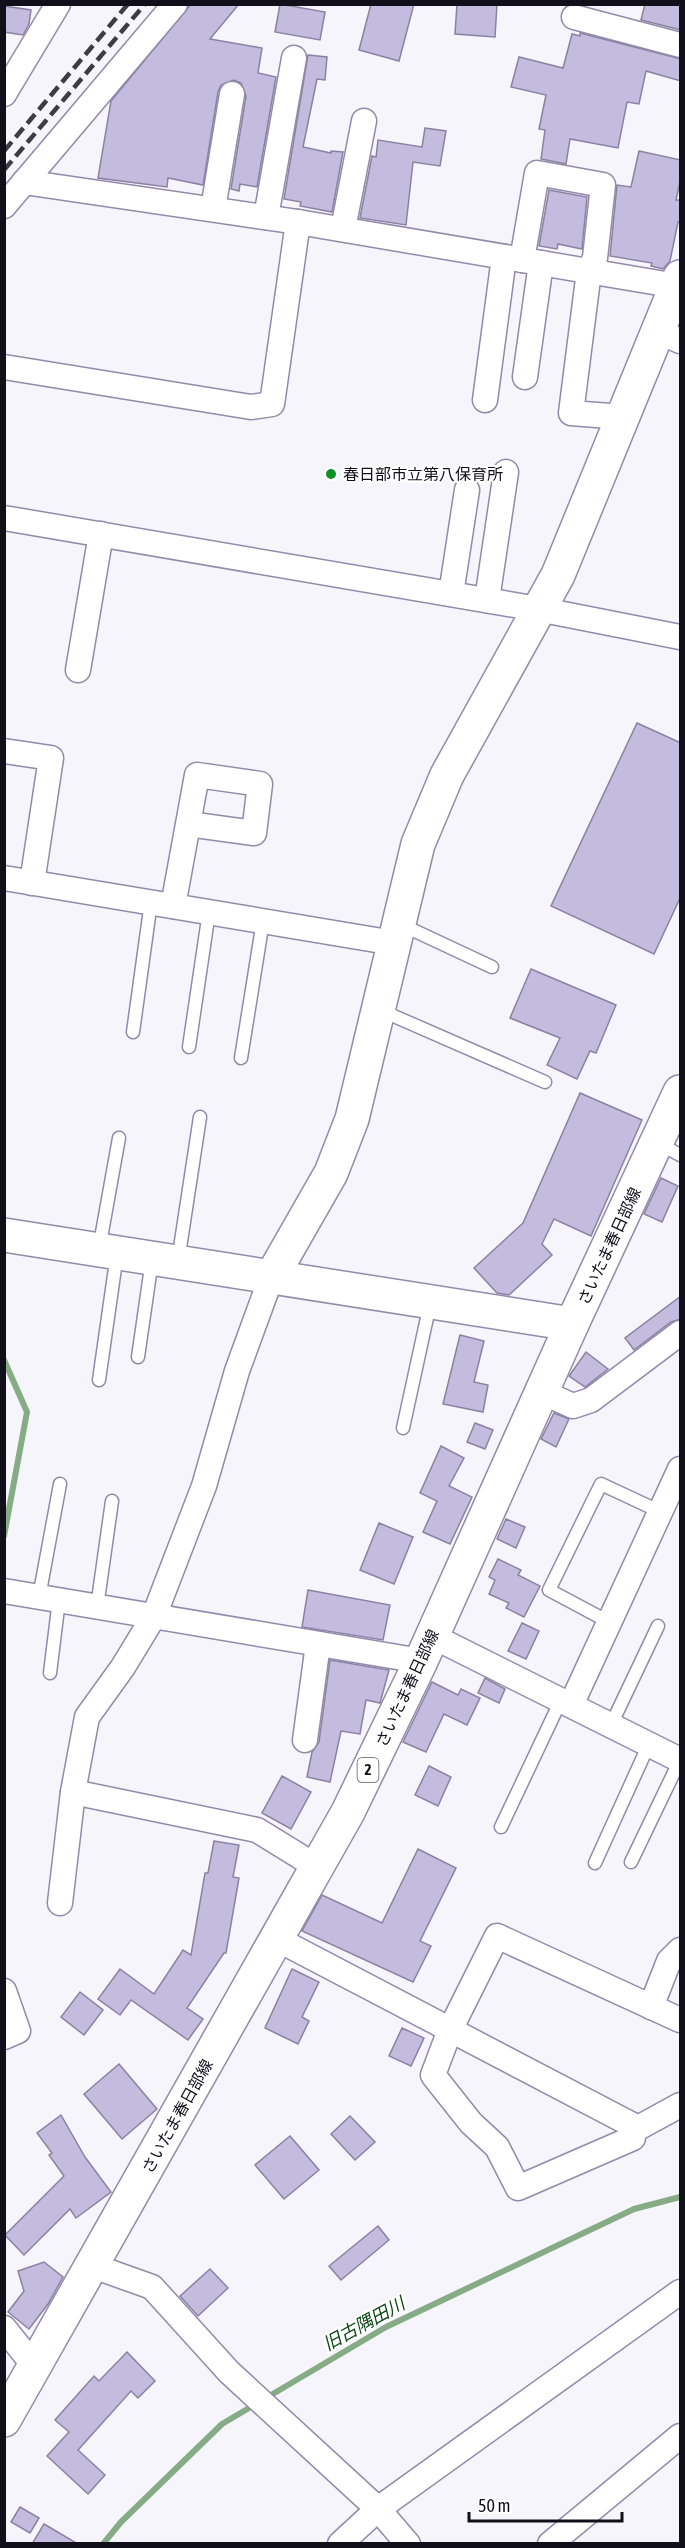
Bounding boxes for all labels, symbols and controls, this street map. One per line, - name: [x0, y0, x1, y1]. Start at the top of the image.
- place label: 春日部市立第八保育所: [343, 465, 503, 483]
- marker: 春日部市立第八保育所: [324, 467, 338, 481]
- street label: さいたま春日部線: [574, 1184, 644, 1308]
- street label: さいたま春日部線: [372, 1626, 442, 1750]
- road number: 2: [358, 1758, 378, 1782]
- street label: さいたま春日部線: [138, 2056, 216, 2176]
- water label: 旧古隅田川: [319, 2292, 410, 2355]
- scale bar: [469, 2485, 622, 2523]
- text: 50 m: [478, 2495, 510, 2516]

